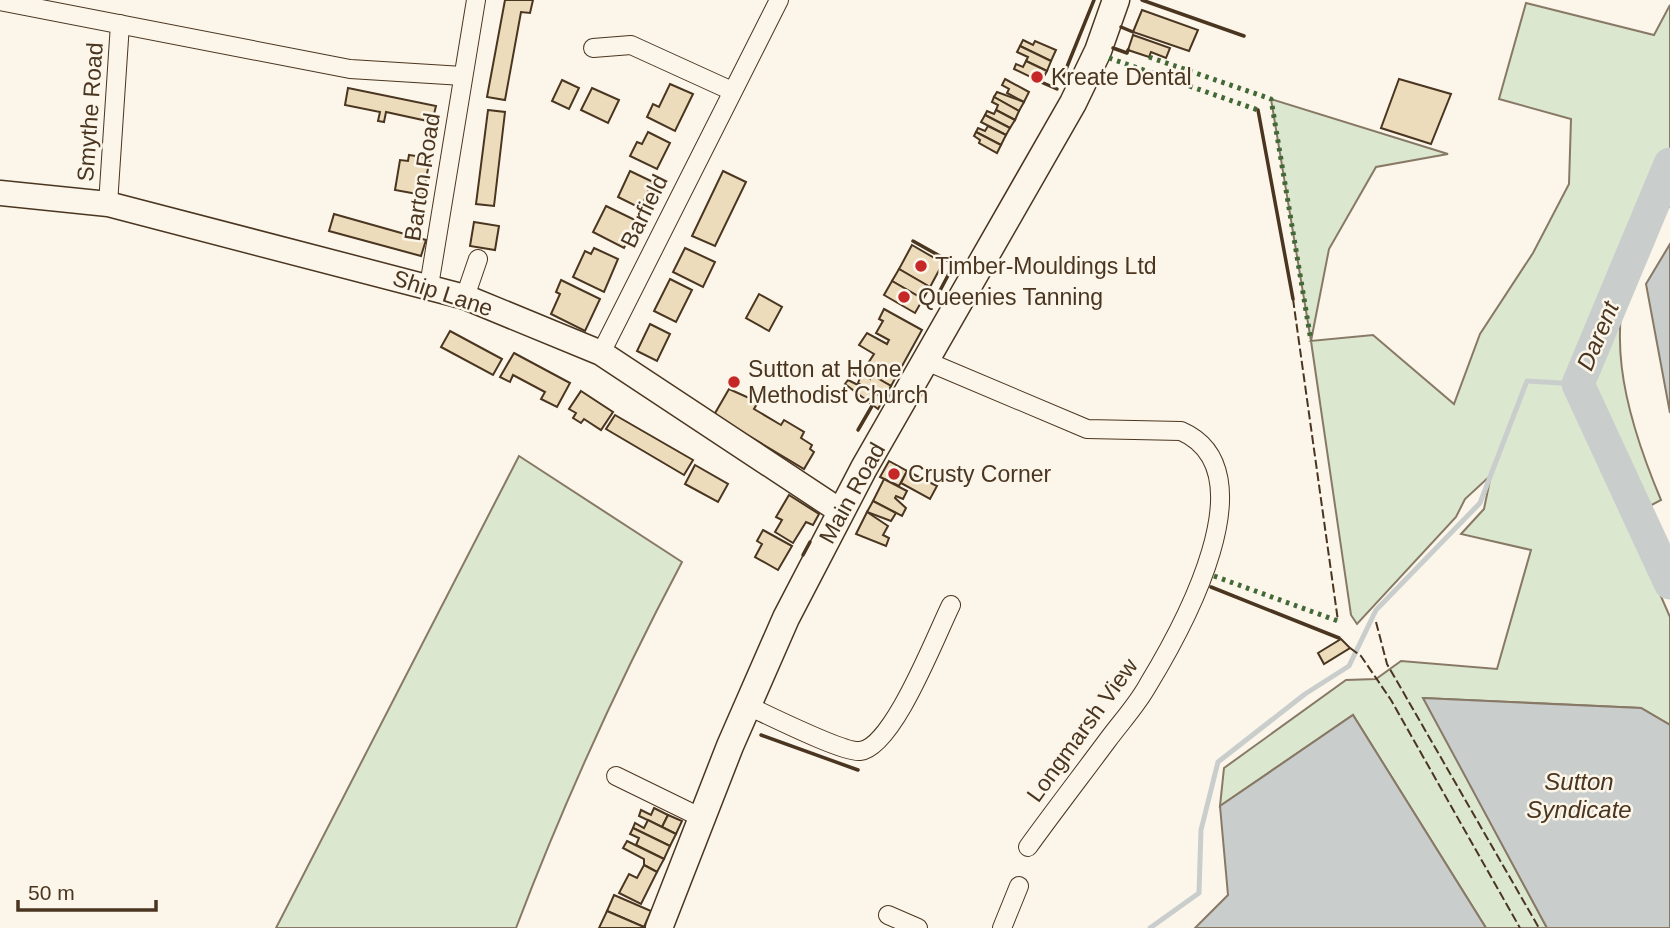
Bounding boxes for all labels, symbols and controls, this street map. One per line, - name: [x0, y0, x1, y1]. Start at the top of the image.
- street label: Smythe Road: [72, 42, 108, 182]
- place label: Kreate Dental: [1051, 64, 1192, 90]
- marker: Kreate Dental: [1029, 69, 1045, 85]
- street label: Barton Road: [399, 111, 445, 243]
- street label: Barfield: [615, 170, 673, 252]
- place label: Timber-Mouldings Ltd: [935, 253, 1157, 279]
- marker: Timber-Mouldings Ltd: [913, 258, 929, 274]
- street label: Ship Lane: [390, 265, 496, 321]
- place label: Queenies Tanning: [918, 284, 1103, 310]
- marker: Queenies Tanning: [896, 289, 912, 305]
- water label: Darent: [1571, 296, 1625, 374]
- place label: Sutton at Hone Methodist Church: [748, 356, 928, 408]
- marker: Sutton at Hone Methodist Church: [726, 374, 742, 390]
- street label: Main Road: [814, 438, 890, 548]
- place label: Crusty Corner: [908, 461, 1051, 487]
- marker: Crusty Corner: [886, 466, 902, 482]
- street label: Longmarsh View: [1021, 653, 1143, 807]
- water label: Sutton Syndicate: [1526, 768, 1632, 823]
- scale bar: [18, 869, 156, 913]
- text: 50 m: [28, 881, 75, 904]

